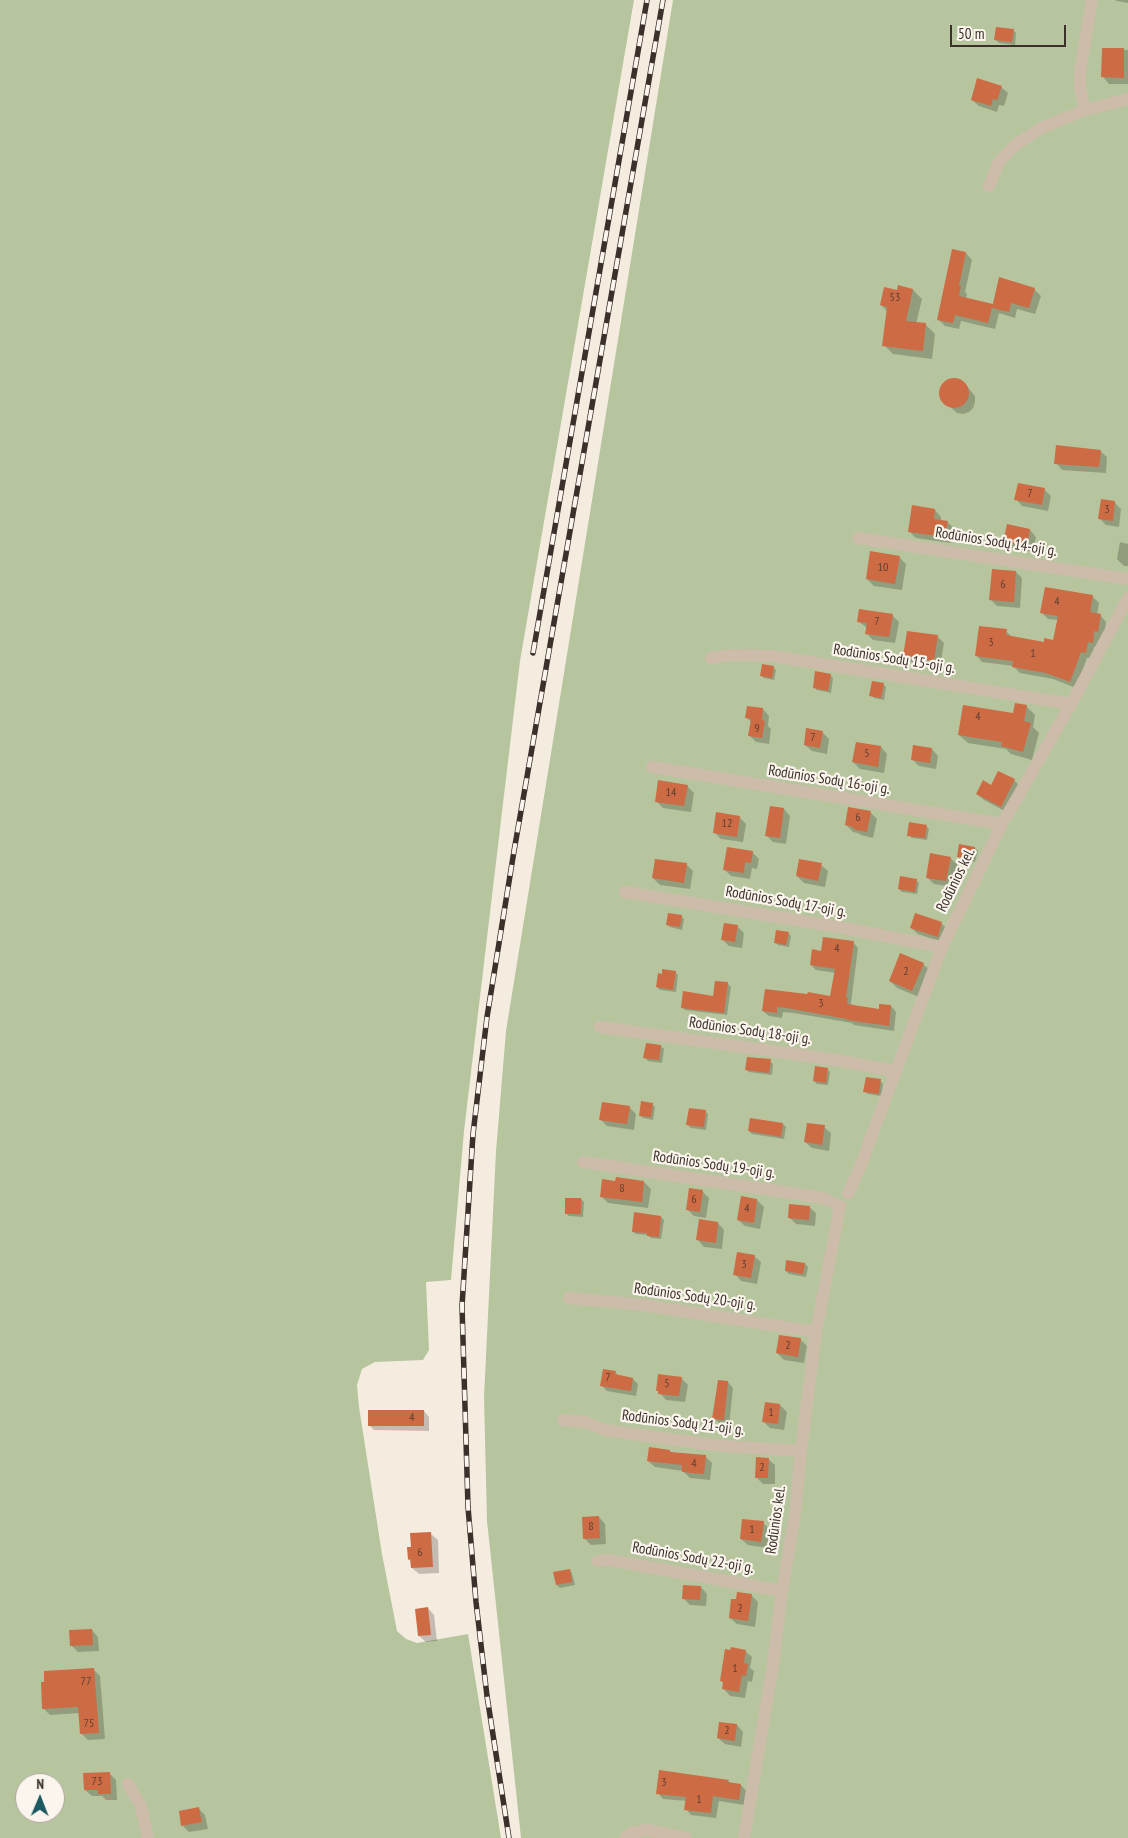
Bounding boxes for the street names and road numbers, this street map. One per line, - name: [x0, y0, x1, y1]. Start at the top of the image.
- street label: Rodūnios Sodų 14-oji g.: [934, 523, 1058, 561]
- street label: Rodūnios Sodų 15-oji g.: [832, 640, 956, 678]
- street label: Rodūnios Sodų 16-oji g.: [767, 761, 891, 799]
- street label: Rodūnios kel.: [933, 845, 979, 915]
- street label: Rodūnios Sodų 17-oji g.: [724, 883, 848, 921]
- street label: Rodūnios Sodų 18-oji g.: [688, 1014, 812, 1048]
- street label: Rodūnios Sodų 19-oji g.: [652, 1148, 776, 1182]
- street label: Rodūnios Sodų 20-oji g.: [633, 1280, 757, 1314]
- street label: Rodūnios Sodų 21-oji g.: [621, 1407, 745, 1439]
- street label: Rodūnios kel.: [762, 1485, 790, 1555]
- street label: Rodūnios Sodų 22-oji g.: [631, 1538, 755, 1578]

